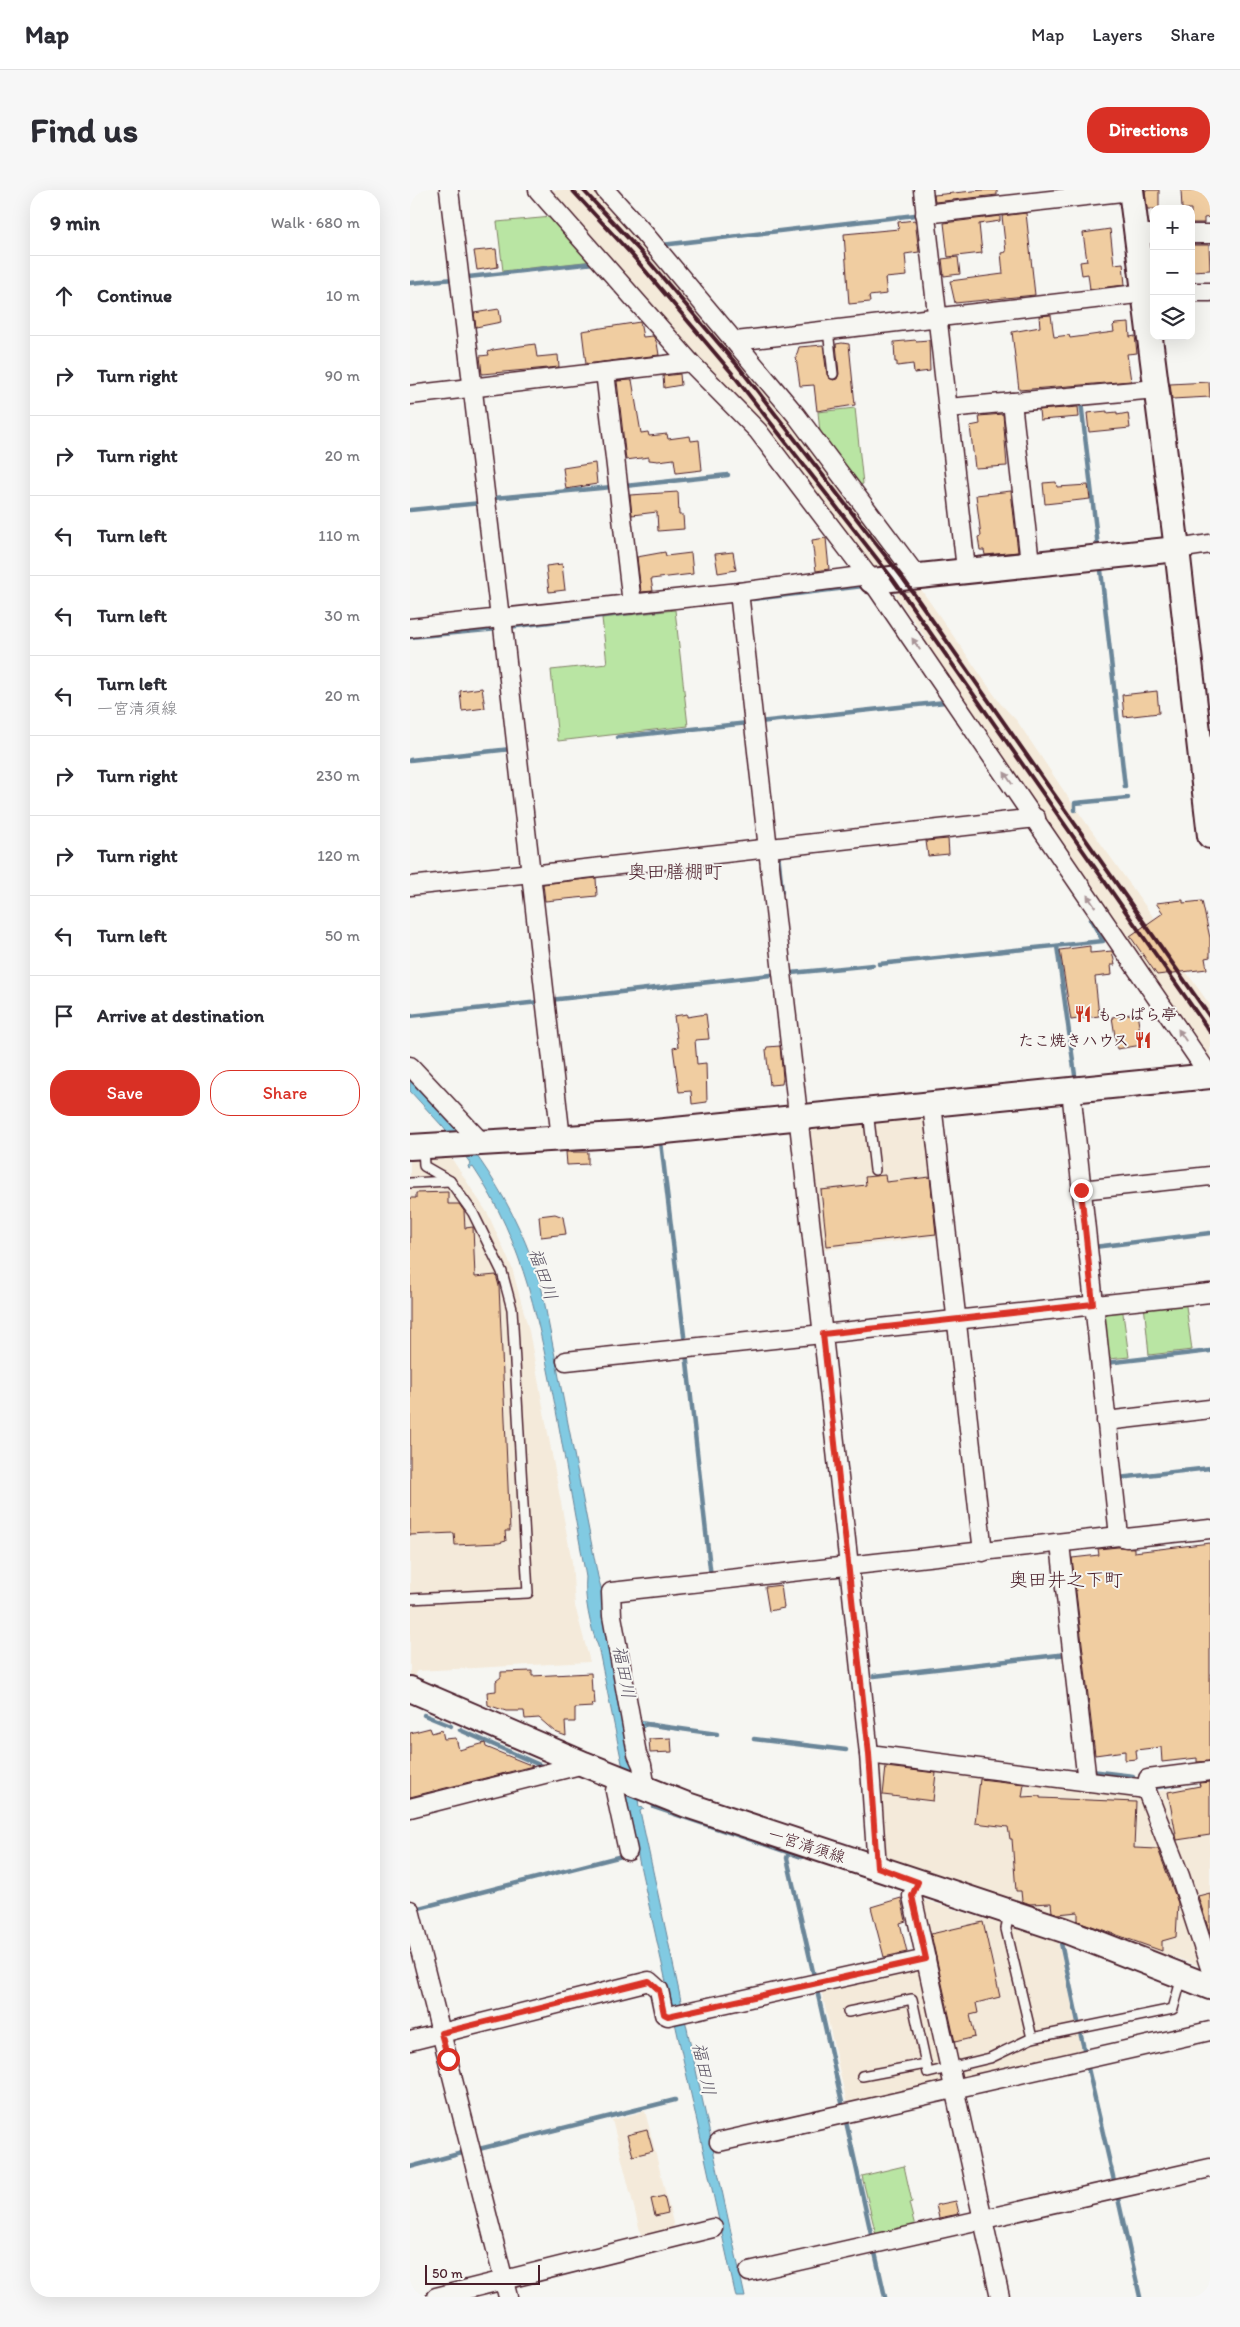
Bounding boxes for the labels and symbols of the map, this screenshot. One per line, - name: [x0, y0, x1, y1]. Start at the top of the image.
- one-way arrow: [911, 638, 921, 651]
- one-way arrow: [1003, 772, 1013, 785]
- district label: 奥田膳棚町: [627, 860, 723, 883]
- one-way arrow: [1087, 894, 1096, 908]
- restaurant icon: もっぱら亭: [1073, 1004, 1093, 1024]
- place label: もっぱら亭: [1097, 1005, 1177, 1024]
- one-way arrow: [1178, 1029, 1187, 1042]
- restaurant icon: たこ焼きハウス: [1133, 1030, 1153, 1050]
- place label: たこ焼きハウス: [1018, 1031, 1129, 1050]
- route end: [1070, 1179, 1093, 1202]
- water label: 福田川: [524, 1245, 562, 1303]
- district label: 奥田井之下町: [1009, 1568, 1123, 1591]
- water label: 福田川: [608, 1643, 640, 1701]
- street label: 一宮清須線: [766, 1824, 848, 1867]
- water label: 福田川: [688, 2040, 720, 2098]
- route start: [437, 2048, 460, 2071]
- scale bar: [425, 2262, 540, 2285]

